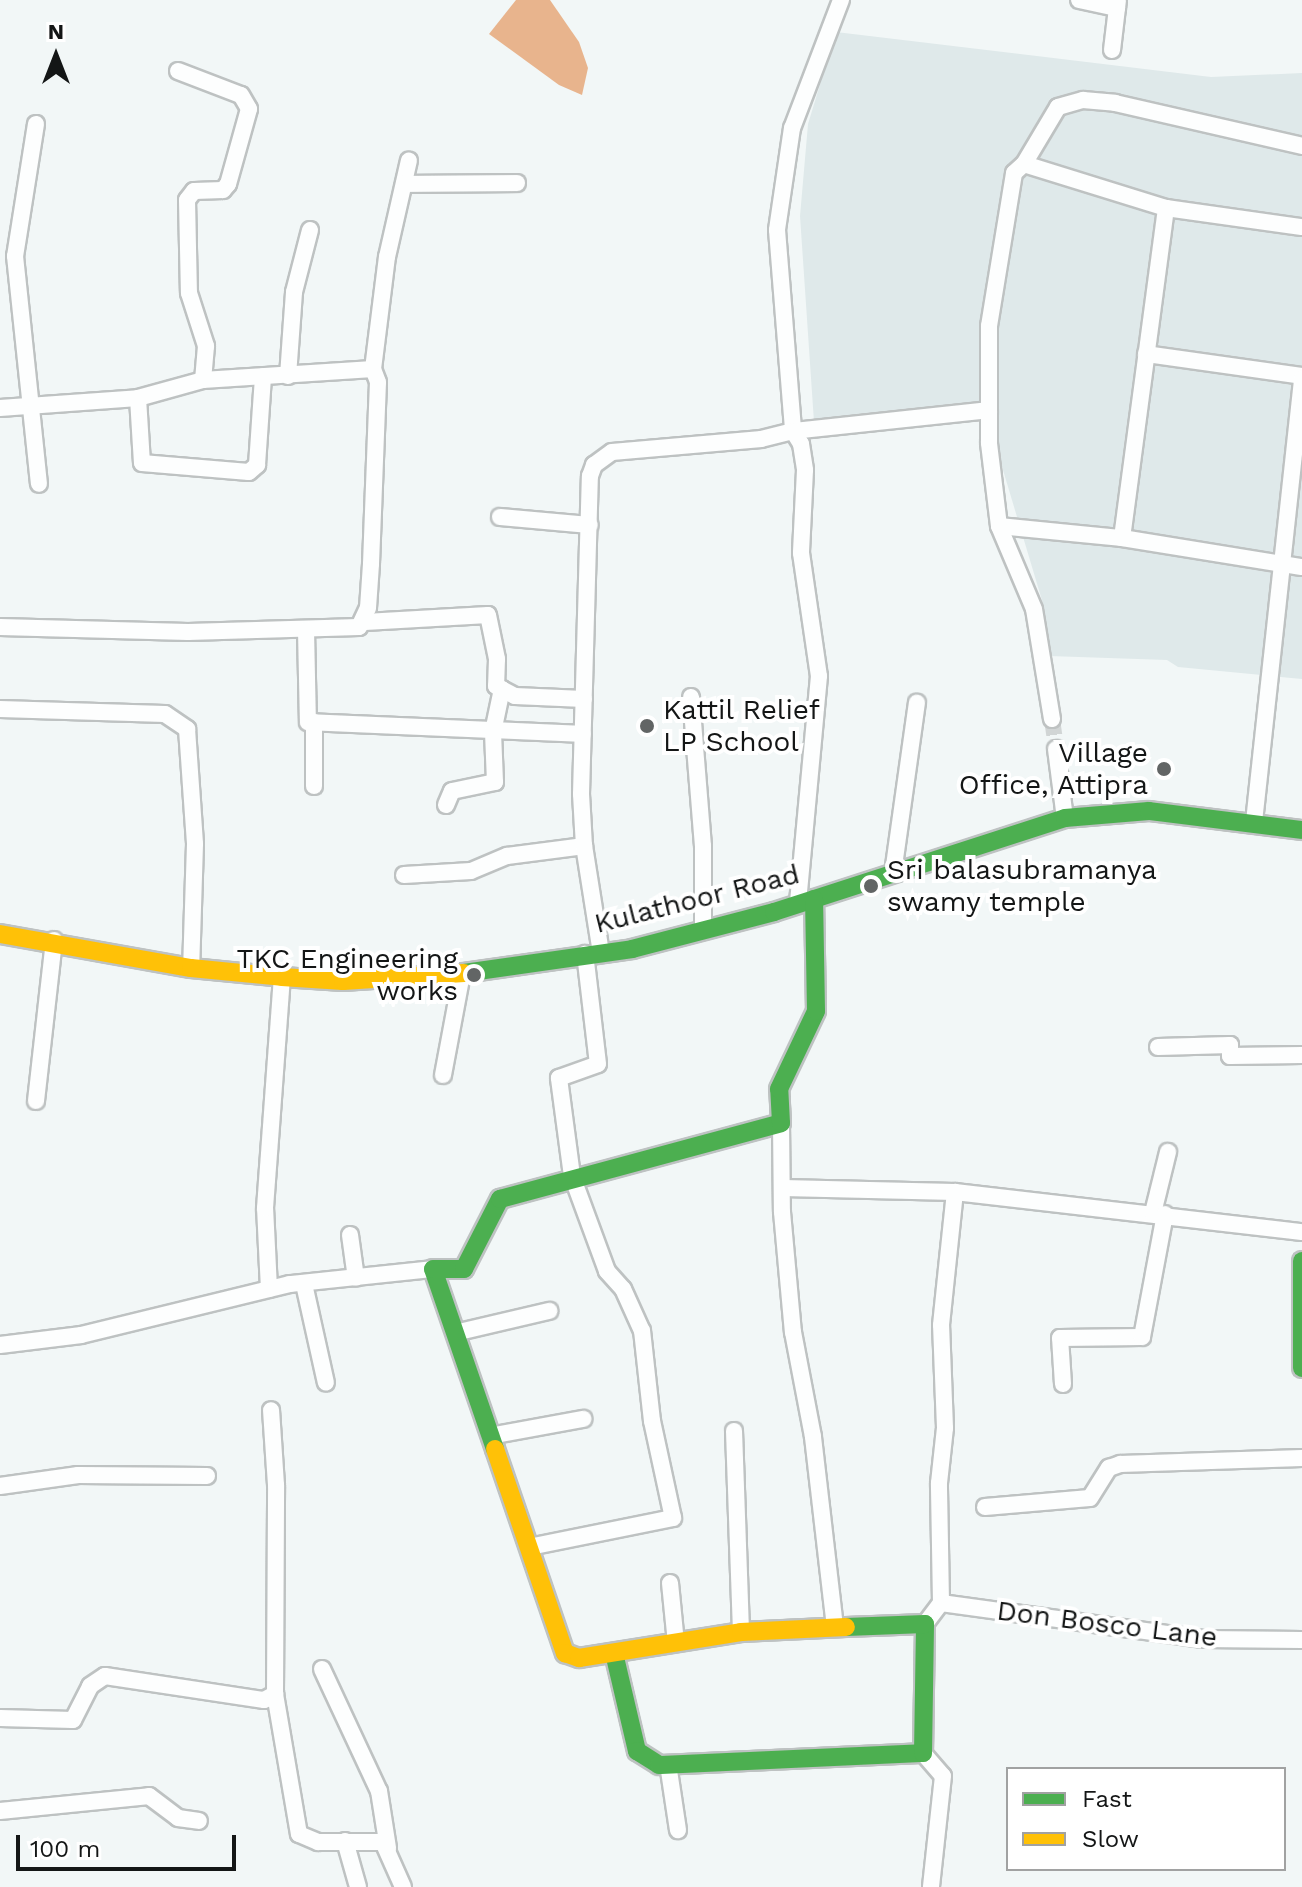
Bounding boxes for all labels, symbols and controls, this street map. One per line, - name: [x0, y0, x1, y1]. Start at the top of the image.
- north arrow: [16, 16, 96, 96]
- text: N: [48, 19, 64, 44]
- place label: Kattil Relief LP School: [663, 693, 821, 759]
- marker: Kattil Relief LP School: [638, 717, 656, 735]
- place label: Village Office, Attipra: [958, 736, 1148, 802]
- marker: Village Office, Attipra: [1155, 760, 1173, 778]
- place label: Sri balasubramanya swamy temple: [887, 853, 1157, 919]
- street label: Kulathoor Road: [591, 857, 803, 941]
- marker: Sri balasubramanya swamy temple: [862, 877, 880, 895]
- place label: TKC Engineering works: [237, 942, 458, 1008]
- marker: TKC Engineering works: [465, 966, 483, 984]
- street label: Don Bosco Lane: [995, 1594, 1219, 1654]
- legend: [1006, 1767, 1286, 1871]
- text: Fast: [1082, 1785, 1132, 1813]
- scale bar: [20, 1819, 240, 1869]
- text: Slow: [1082, 1825, 1139, 1853]
- text: 100 m: [30, 1835, 100, 1863]

